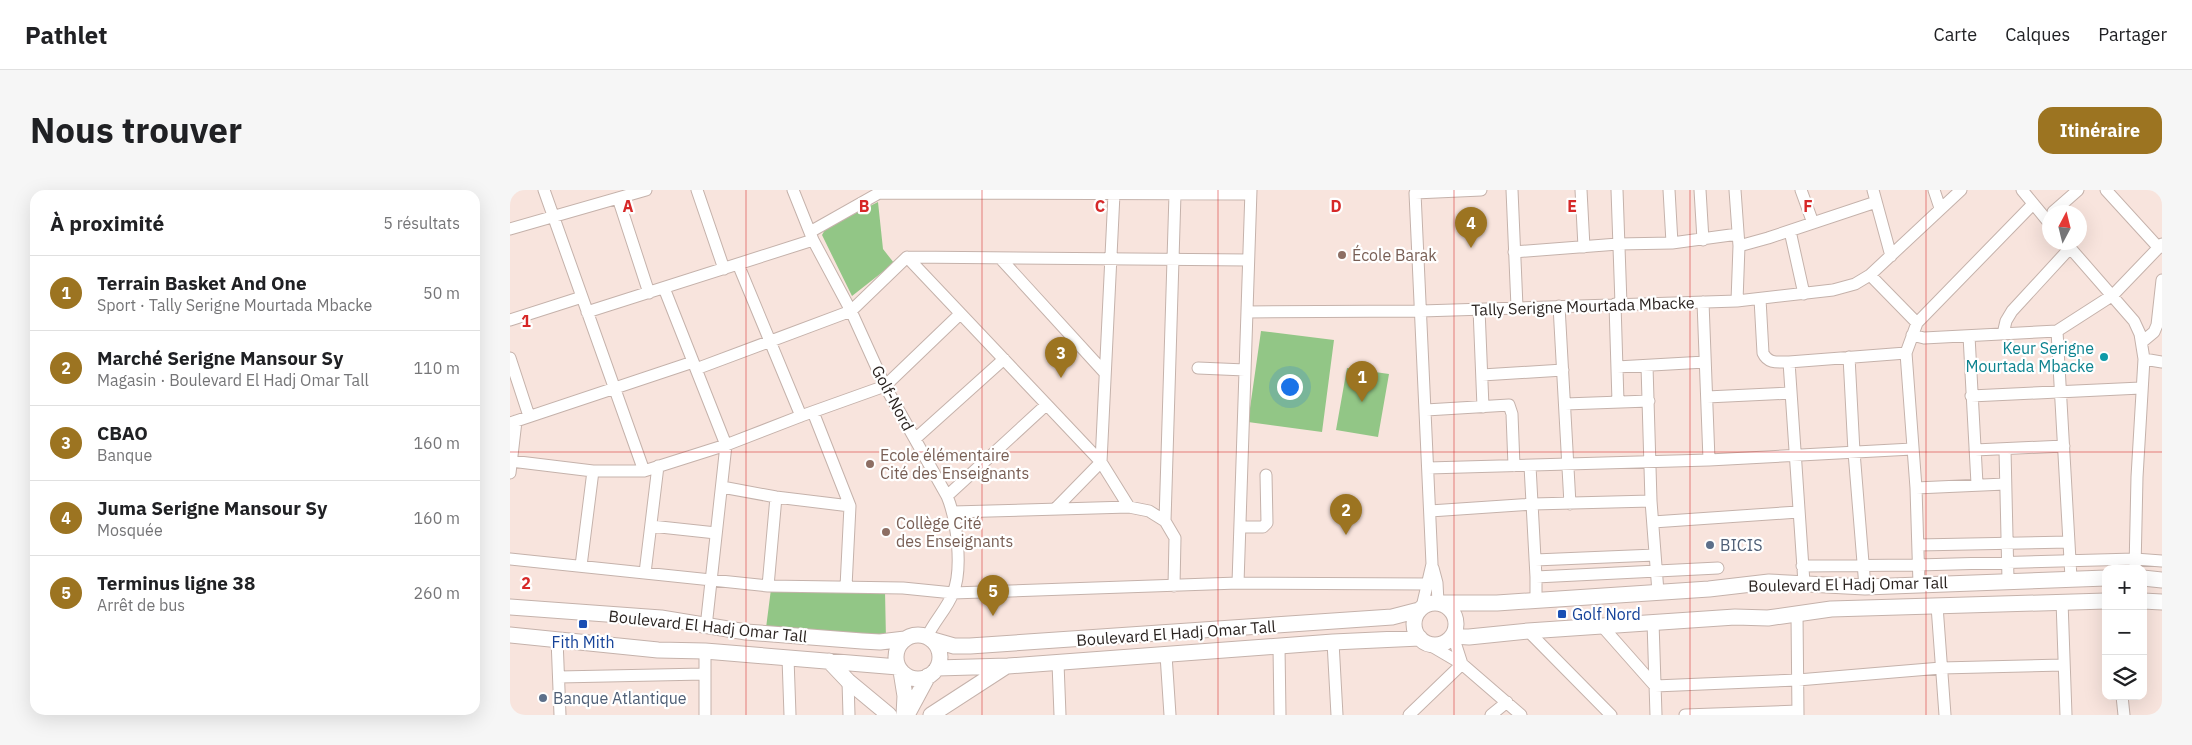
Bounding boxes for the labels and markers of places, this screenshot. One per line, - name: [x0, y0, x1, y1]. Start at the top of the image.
- pin: 4: [1455, 207, 1487, 248]
- place label: École Barak: [1352, 244, 1437, 265]
- marker: École Barak: [1336, 249, 1348, 261]
- pin: 3: [1045, 337, 1077, 378]
- place label: Keur Serigne Mourtada Mbacke: [1965, 338, 2094, 376]
- marker: Keur Serigne Mourtada Mbacke: [2098, 351, 2110, 363]
- pin: 1: [1346, 361, 1378, 402]
- place label: Ecole élémentaire Cité des Enseignants: [880, 445, 1029, 483]
- marker: Ecole élémentaire Cité des Enseignants: [864, 458, 876, 470]
- pin: 2: [1330, 494, 1362, 535]
- place label: Collège Cité des Enseignants: [896, 513, 1013, 551]
- marker: Collège Cité des Enseignants: [880, 526, 892, 538]
- place label: BICIS: [1720, 535, 1762, 555]
- marker: BICIS: [1704, 539, 1716, 551]
- pin: 5: [977, 575, 1009, 616]
- place label: Golf Nord: [1572, 604, 1641, 624]
- marker: Golf Nord: [1556, 608, 1568, 620]
- marker: Fith Mith: [577, 618, 589, 630]
- place label: Fith Mith: [551, 632, 615, 652]
- place label: Banque Atlantique: [553, 688, 687, 708]
- marker: Banque Atlantique: [537, 692, 549, 704]

